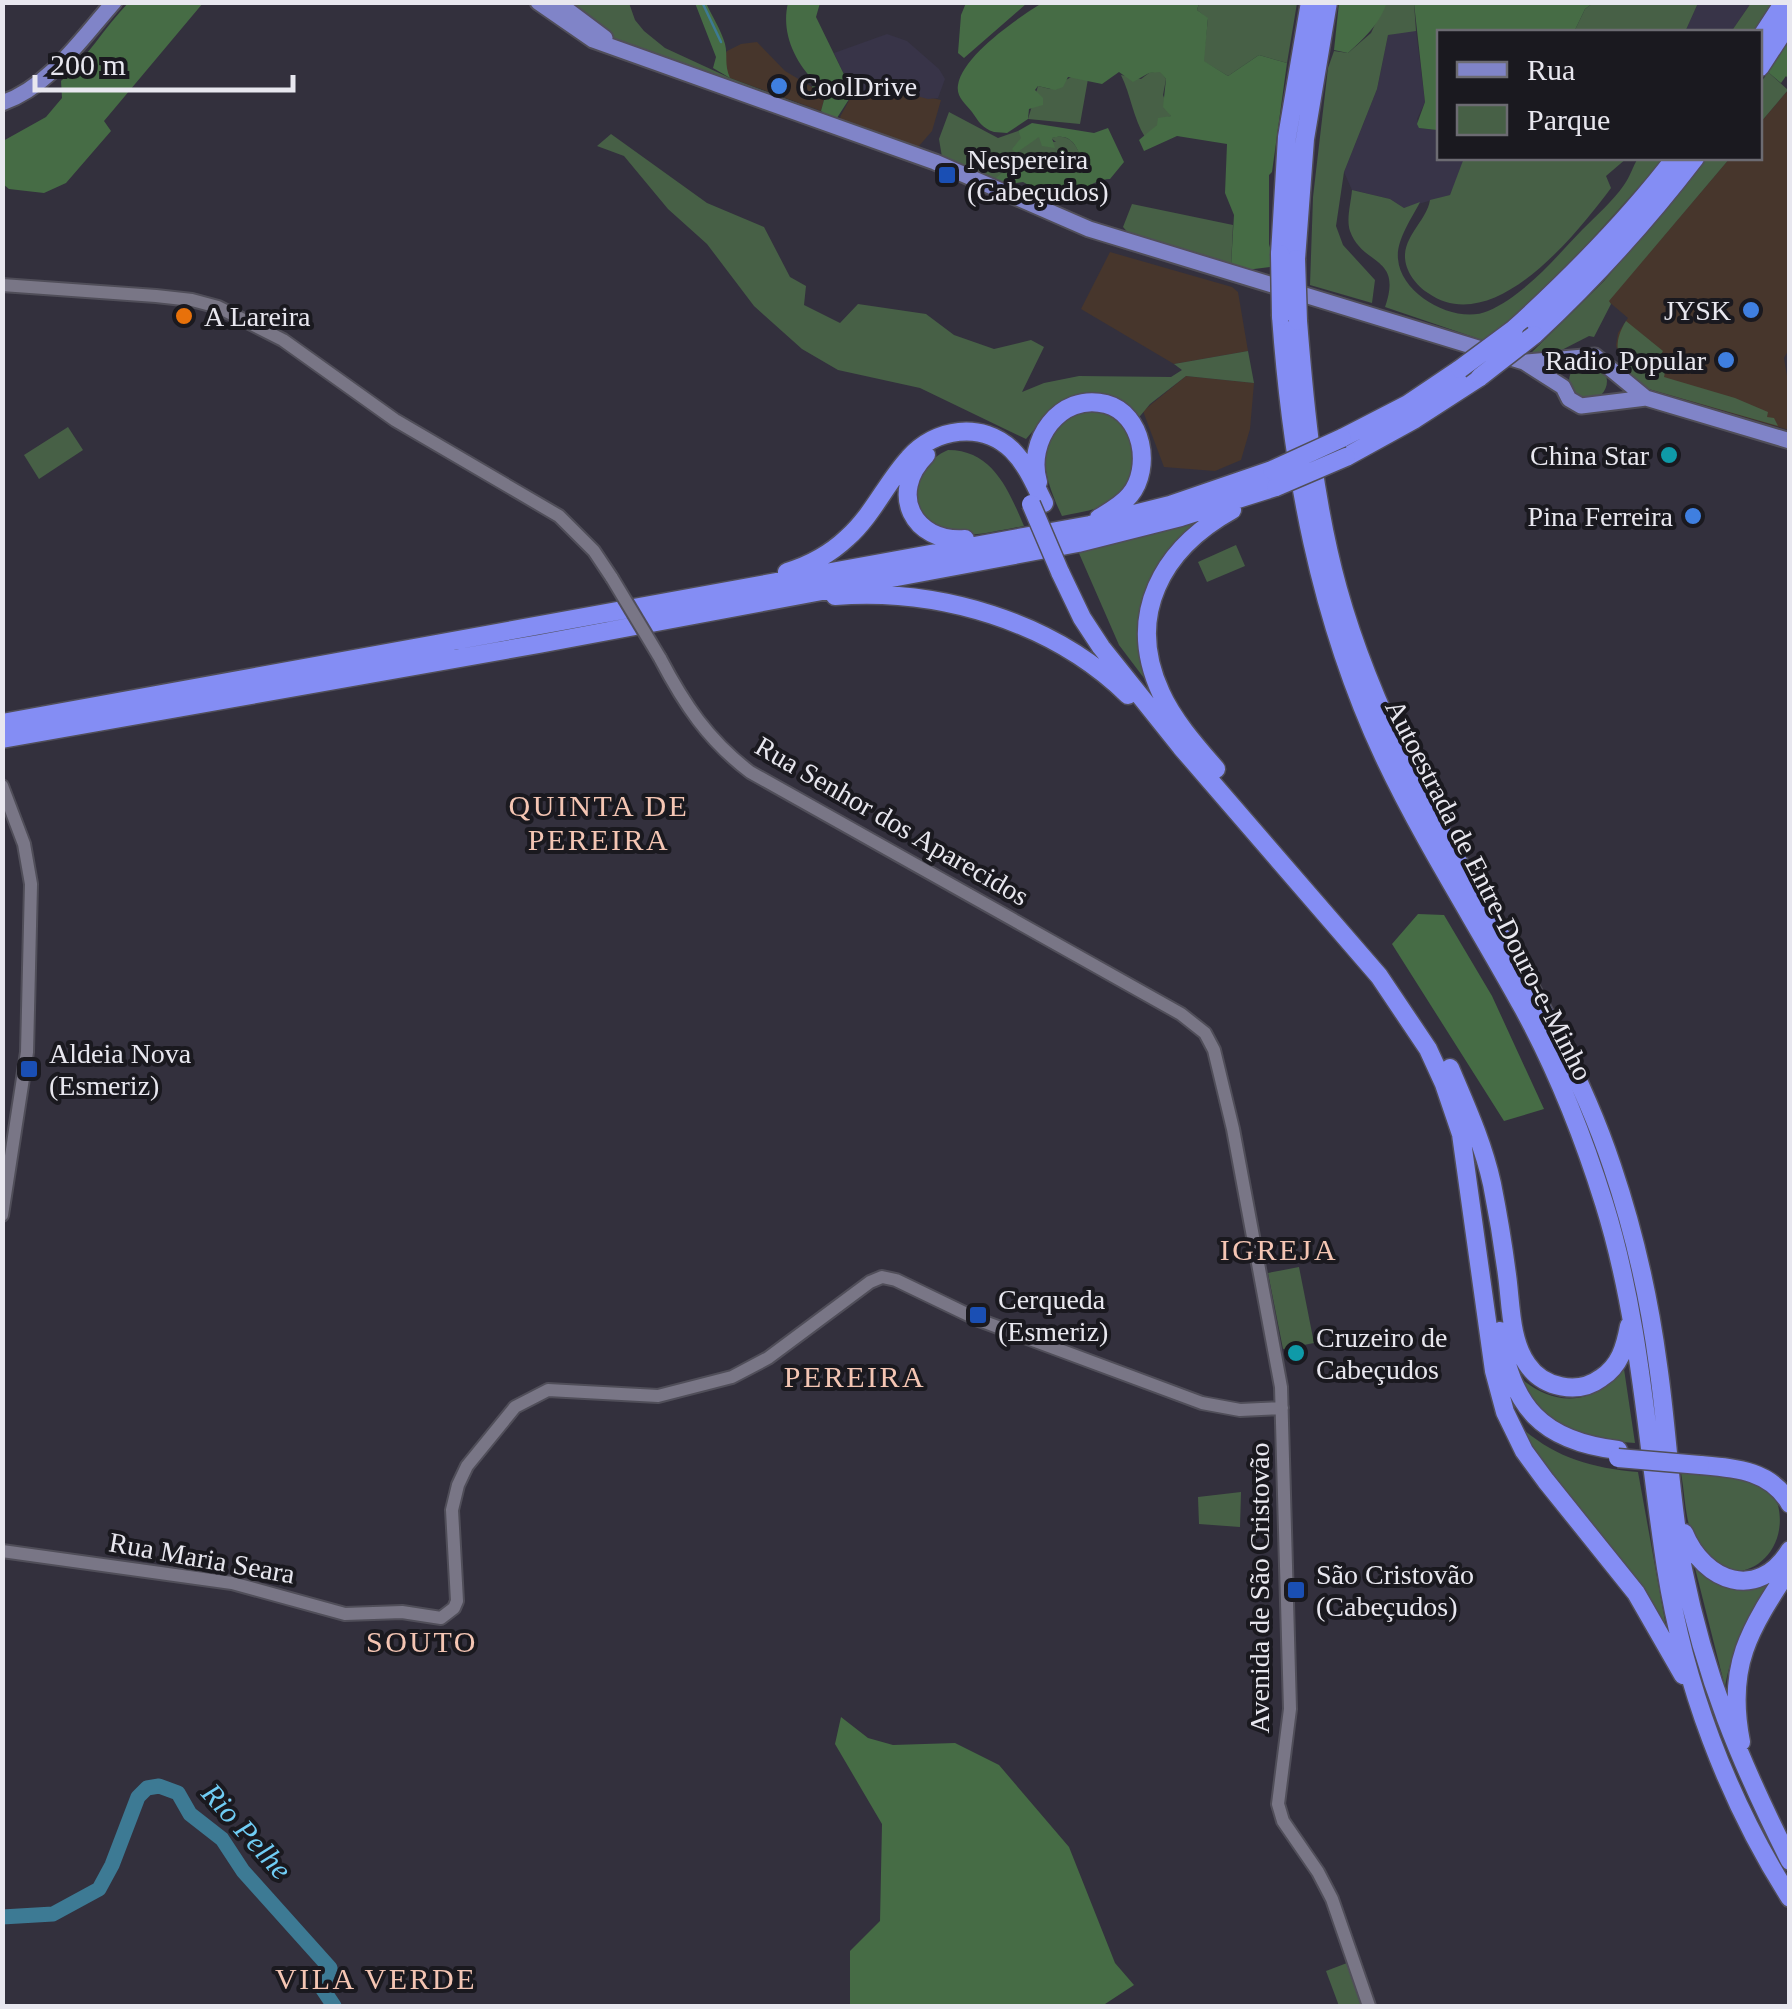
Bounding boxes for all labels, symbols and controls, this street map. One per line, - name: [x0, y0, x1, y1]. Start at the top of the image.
- scale bar: [35, 30, 292, 92]
- legend: [1437, 30, 1762, 160]
- text: 200 m: [50, 48, 126, 81]
- text: Rua: [1527, 53, 1575, 86]
- place label: CoolDrive: [799, 71, 917, 102]
- marker: CoolDrive: [768, 75, 790, 97]
- text: Parque: [1527, 103, 1610, 136]
- place label: Nespereira (Cabeçudos): [967, 144, 1109, 207]
- marker: Nespereira (Cabeçudos): [936, 164, 958, 186]
- place label: JYSK: [1664, 295, 1731, 326]
- marker: JYSK: [1740, 299, 1762, 321]
- place label: A Lareira: [204, 301, 311, 332]
- marker: A Lareira: [173, 305, 195, 327]
- place label: Radio Popular: [1545, 345, 1707, 376]
- marker: Radio Popular: [1715, 349, 1737, 371]
- place label: China Star: [1530, 440, 1650, 471]
- marker: China Star: [1658, 444, 1680, 466]
- place label: Pina Ferreira: [1528, 501, 1674, 532]
- marker: Pina Ferreira: [1682, 505, 1704, 527]
- street label: Autoestrada de Entre-Douro-e-Minho: [1379, 695, 1599, 1085]
- street label: Rua Senhor dos Aparecidos: [750, 730, 1034, 912]
- district label: QUINTA DE PEREIRA: [509, 789, 689, 856]
- place label: Aldeia Nova (Esmeriz): [49, 1038, 192, 1101]
- marker: Aldeia Nova (Esmeriz): [18, 1058, 40, 1080]
- district label: IGREJA: [1220, 1233, 1338, 1266]
- place label: Cerqueda (Esmeriz): [998, 1284, 1108, 1347]
- marker: Cerqueda (Esmeriz): [967, 1304, 989, 1326]
- place label: Cruzeiro de Cabeçudos: [1316, 1322, 1447, 1385]
- marker: Cruzeiro de Cabeçudos: [1285, 1342, 1307, 1364]
- district label: PEREIRA: [784, 1360, 926, 1393]
- street label: Avenida de São Cristovão: [1244, 1442, 1275, 1734]
- street label: Rua Maria Seara: [107, 1526, 298, 1590]
- place label: São Cristovão (Cabeçudos): [1316, 1559, 1474, 1622]
- marker: São Cristovão (Cabeçudos): [1285, 1579, 1307, 1601]
- district label: SOUTO: [366, 1625, 478, 1658]
- water label: Rio Pelhe: [195, 1776, 299, 1886]
- district label: VILA VERDE: [275, 1962, 477, 1995]

